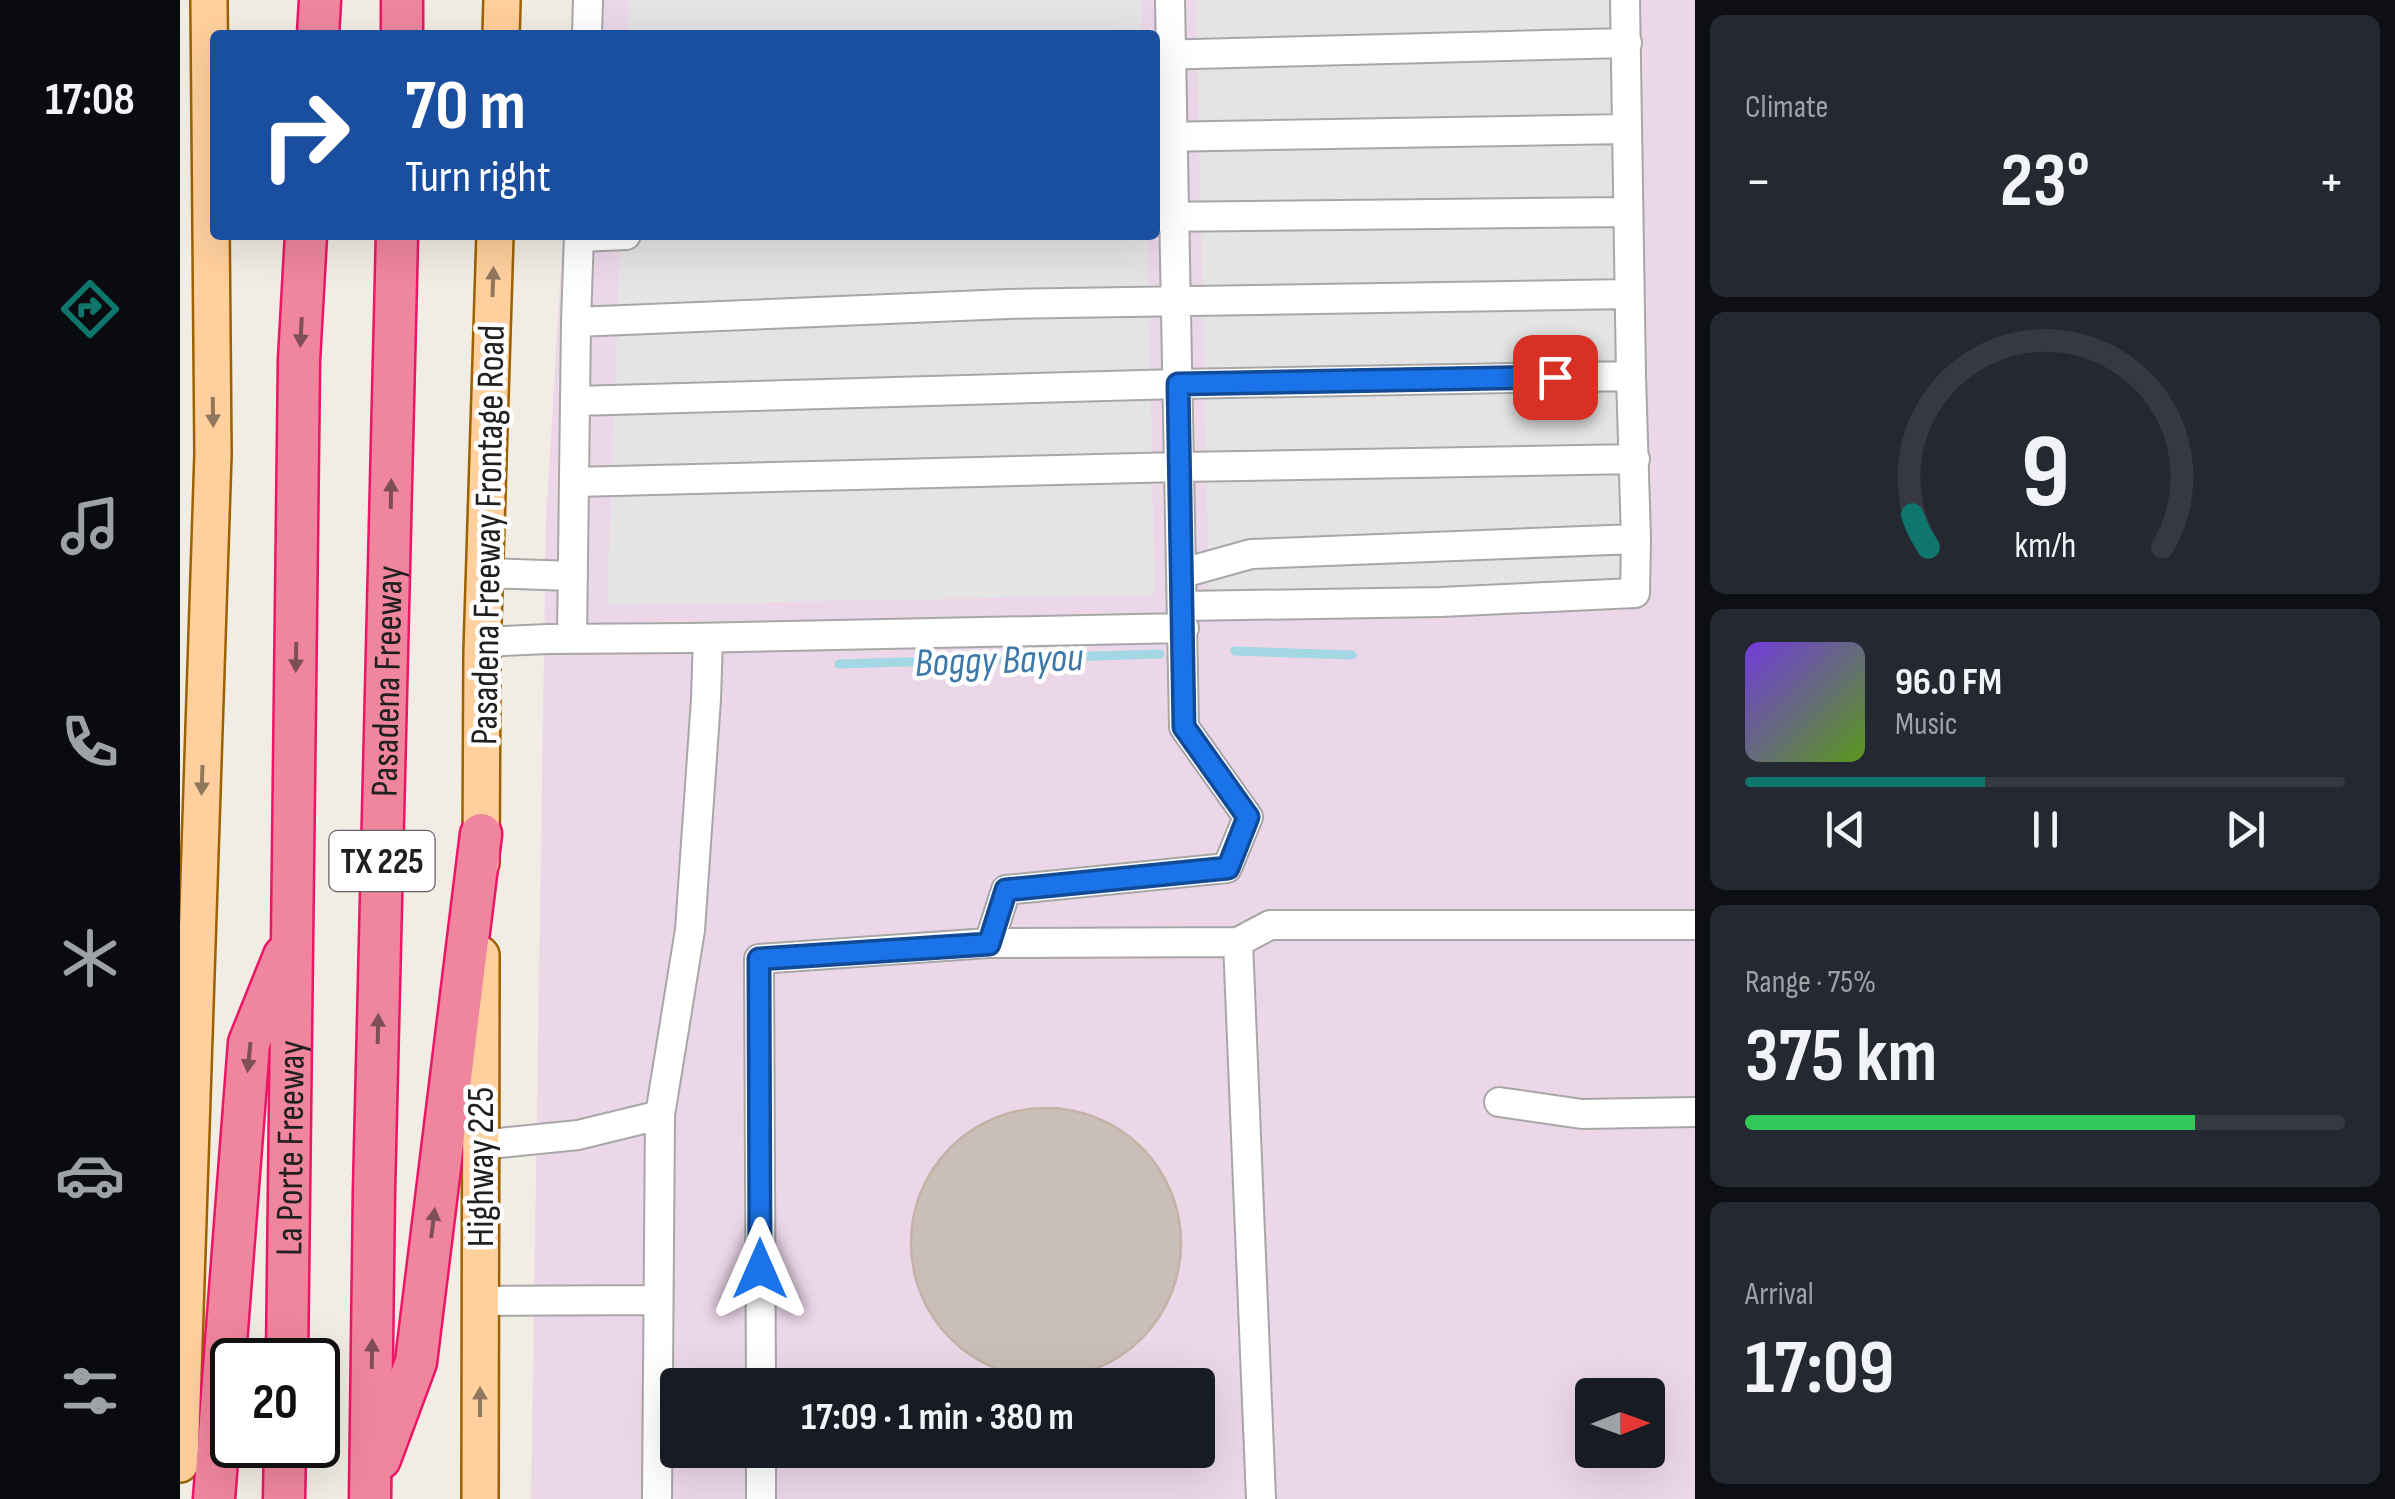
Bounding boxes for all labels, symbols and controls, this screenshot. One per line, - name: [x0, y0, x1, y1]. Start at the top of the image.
- text: 70 m: [405, 65, 526, 149]
- icon: right: [240, 70, 370, 200]
- text: 17:08: [45, 73, 135, 128]
- text: Climate: [1745, 88, 1828, 127]
- text: 23°: [2000, 137, 2090, 228]
- text: −: [1745, 149, 1772, 216]
- text: +: [2318, 149, 2345, 216]
- text: Turn right: [405, 150, 551, 205]
- one-way arrow: [486, 266, 502, 298]
- icon: directions: [55, 274, 125, 344]
- one-way arrow: [293, 317, 309, 349]
- street label: Pasadena Freeway Frontage Road: [462, 325, 515, 745]
- pin: [1513, 335, 1598, 420]
- icon: arrive: [1528, 350, 1583, 405]
- one-way arrow: [205, 397, 221, 429]
- text: 9: [2020, 411, 2070, 536]
- one-way arrow: [383, 477, 399, 509]
- icon: music: [55, 491, 125, 561]
- text: km/h: [2014, 525, 2076, 568]
- street label: Pasadena Freeway: [362, 565, 413, 797]
- water label: Boggy Bayou: [914, 634, 1085, 688]
- one-way arrow: [288, 642, 304, 674]
- text: 96.0 FM: [1895, 660, 2002, 705]
- text: Music: [1895, 705, 1958, 744]
- icon: phone: [55, 707, 125, 777]
- one-way arrow: [194, 764, 210, 796]
- icon: previous: [1818, 802, 1873, 857]
- icon: pause: [2018, 802, 2073, 857]
- icon: next: [2218, 802, 2273, 857]
- road number: TX 225: [330, 831, 434, 891]
- icon: climate: [55, 923, 125, 993]
- text: Range · 75%: [1745, 963, 1876, 1002]
- one-way arrow: [371, 1012, 387, 1044]
- text: 375 km: [1745, 1012, 1937, 1103]
- street label: La Porte Freeway: [267, 1040, 315, 1256]
- one-way arrow: [240, 1042, 256, 1074]
- street label: Highway 225: [459, 1087, 504, 1247]
- icon: car: [55, 1140, 125, 1210]
- one-way arrow: [425, 1207, 441, 1238]
- position arrow: [708, 1217, 812, 1321]
- text: Arrival: [1745, 1275, 1814, 1314]
- text: 17:09: [1745, 1324, 1894, 1415]
- one-way arrow: [364, 1337, 380, 1369]
- speed limit sign: 20: [210, 1338, 340, 1468]
- icon: filters: [55, 1356, 125, 1426]
- north arrow: [1575, 1378, 1665, 1468]
- map controls: [1575, 1378, 1665, 1468]
- one-way arrow: [472, 1385, 488, 1417]
- text: 17:09 · 1 min · 380 m: [801, 1395, 1074, 1440]

